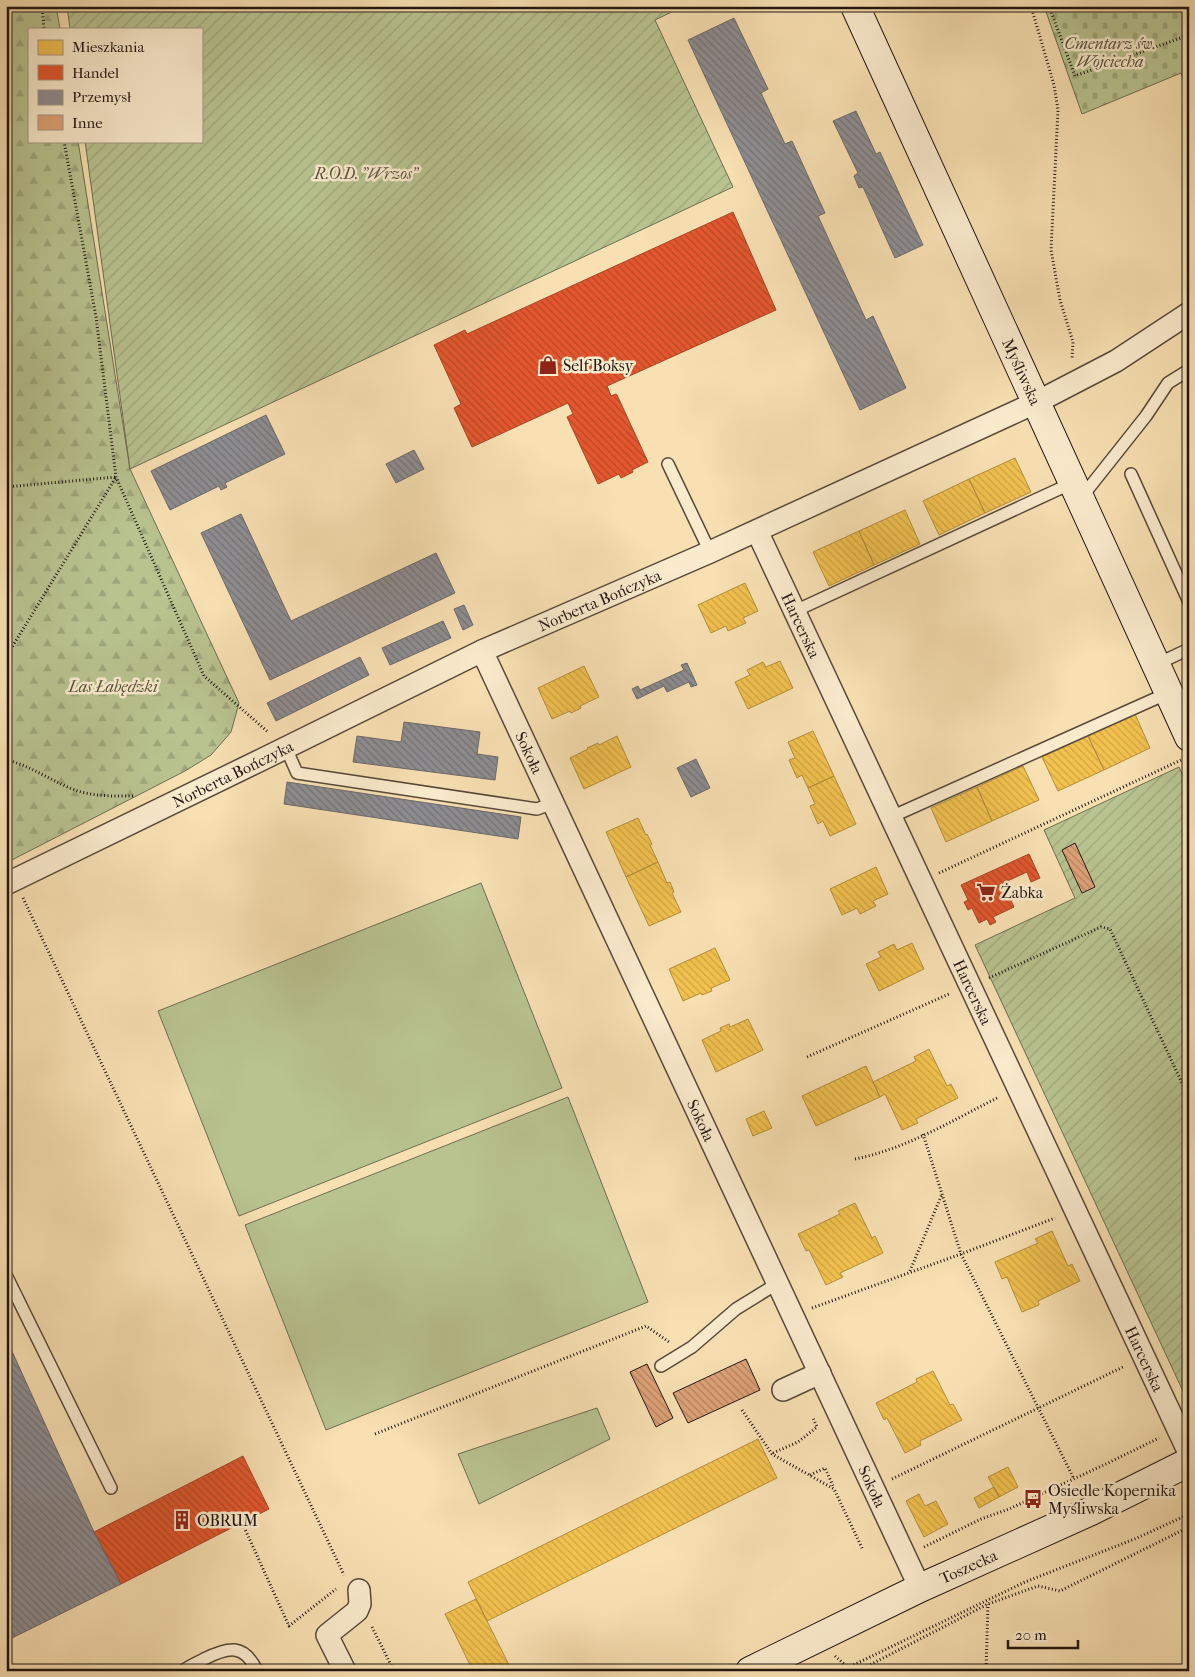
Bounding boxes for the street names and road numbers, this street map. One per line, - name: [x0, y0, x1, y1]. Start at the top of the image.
- street label: Myśliwska: [999, 335, 1046, 408]
- street label: Norberta Bończyka: [535, 565, 664, 635]
- street label: Harcerska: [778, 589, 825, 661]
- street label: Sokoła: [511, 728, 548, 777]
- street label: Norberta Bończyka: [169, 736, 297, 811]
- street label: Harcerska: [949, 956, 997, 1028]
- street label: Sokoła: [683, 1096, 720, 1145]
- street label: Harcerska: [1121, 1323, 1169, 1395]
- street label: Sokoła: [854, 1462, 891, 1511]
- street label: Toszecka: [936, 1545, 1000, 1587]

